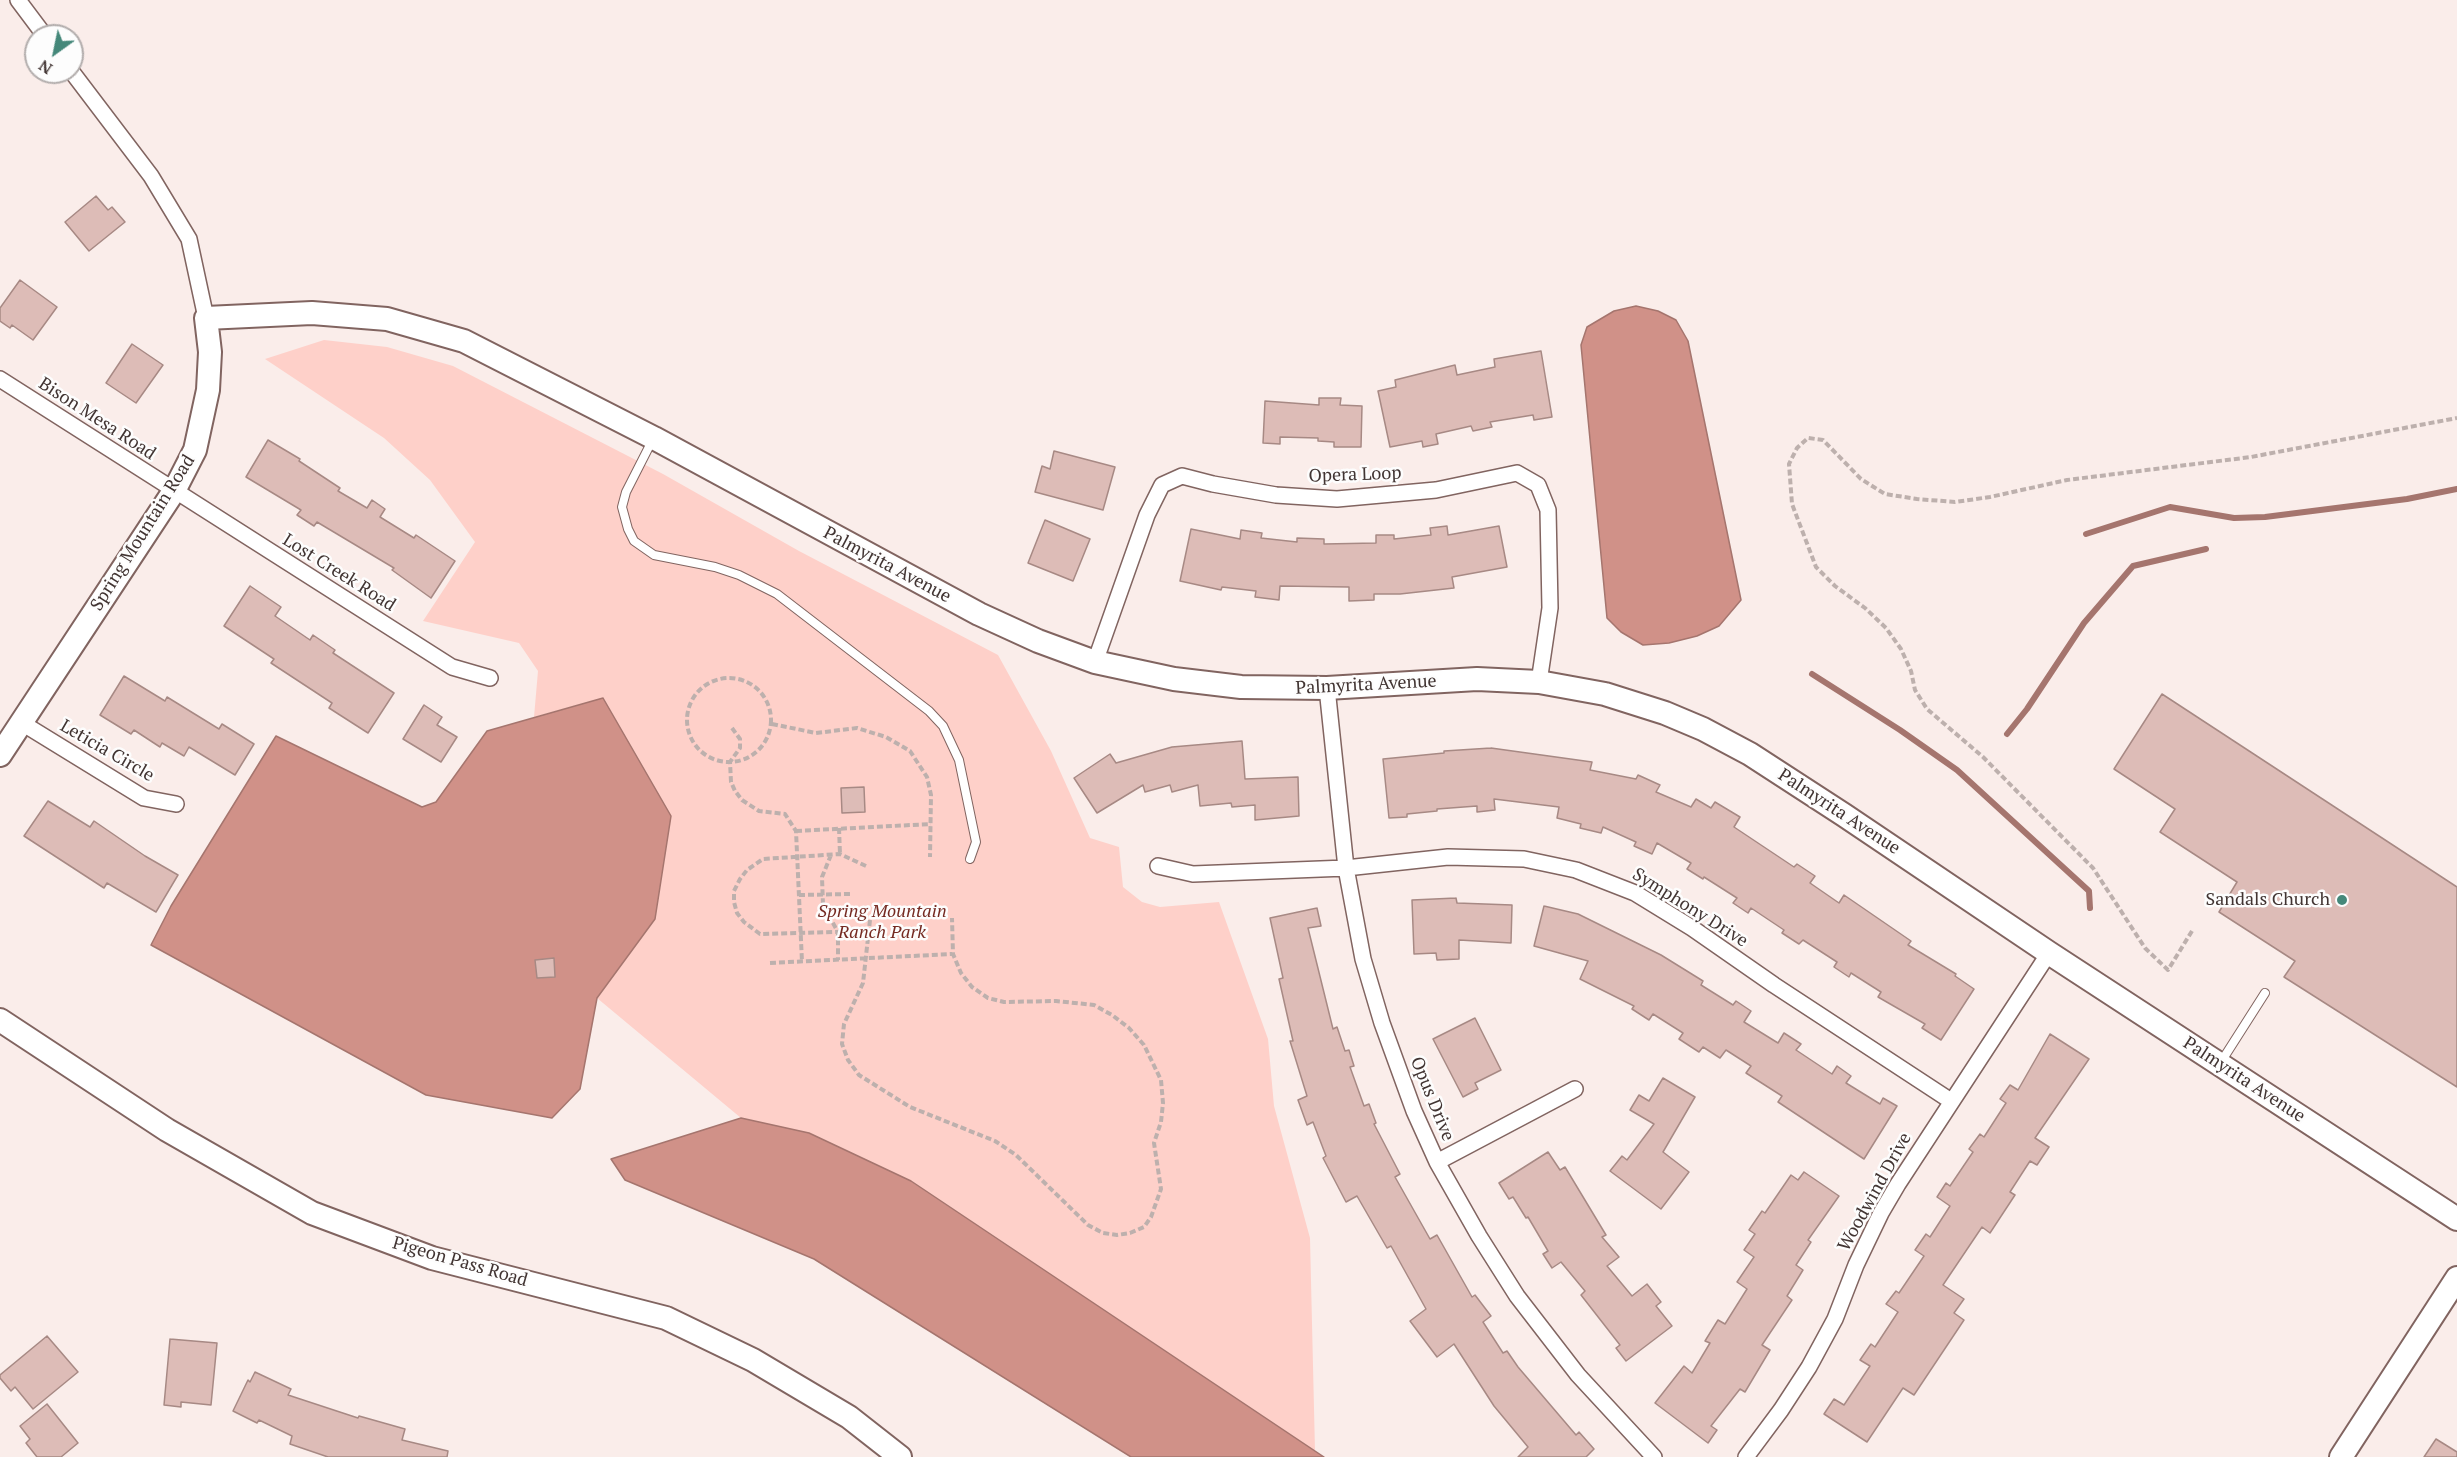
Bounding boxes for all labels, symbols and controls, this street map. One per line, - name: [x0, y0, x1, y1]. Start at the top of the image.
- north arrow: [24, 24, 84, 84]
- text: N: [34, 55, 56, 80]
- street label: Bison Mesa Road: [34, 373, 160, 465]
- street label: Spring Mountain Road: [86, 451, 200, 615]
- street label: Opera Loop: [1308, 463, 1402, 487]
- street label: Palmyrita Avenue: [820, 522, 954, 608]
- street label: Lost Creek Road: [279, 530, 399, 616]
- street label: Palmyrita Avenue: [1295, 671, 1437, 699]
- street label: Leticia Circle: [56, 715, 158, 787]
- street label: Palmyrita Avenue: [1774, 764, 1904, 860]
- street label: Symphony Drive: [1628, 864, 1752, 952]
- place label: Sandals Church: [2206, 889, 2330, 911]
- marker: Sandals Church: [2335, 893, 2349, 907]
- park label: Spring Mountain Ranch Park: [817, 901, 947, 944]
- street label: Palmyrita Avenue: [2179, 1032, 2309, 1128]
- street label: Opus Drive: [1405, 1054, 1459, 1144]
- street label: Woodwind Drive: [1834, 1129, 1916, 1255]
- street label: Pigeon Pass Road: [390, 1232, 530, 1292]

